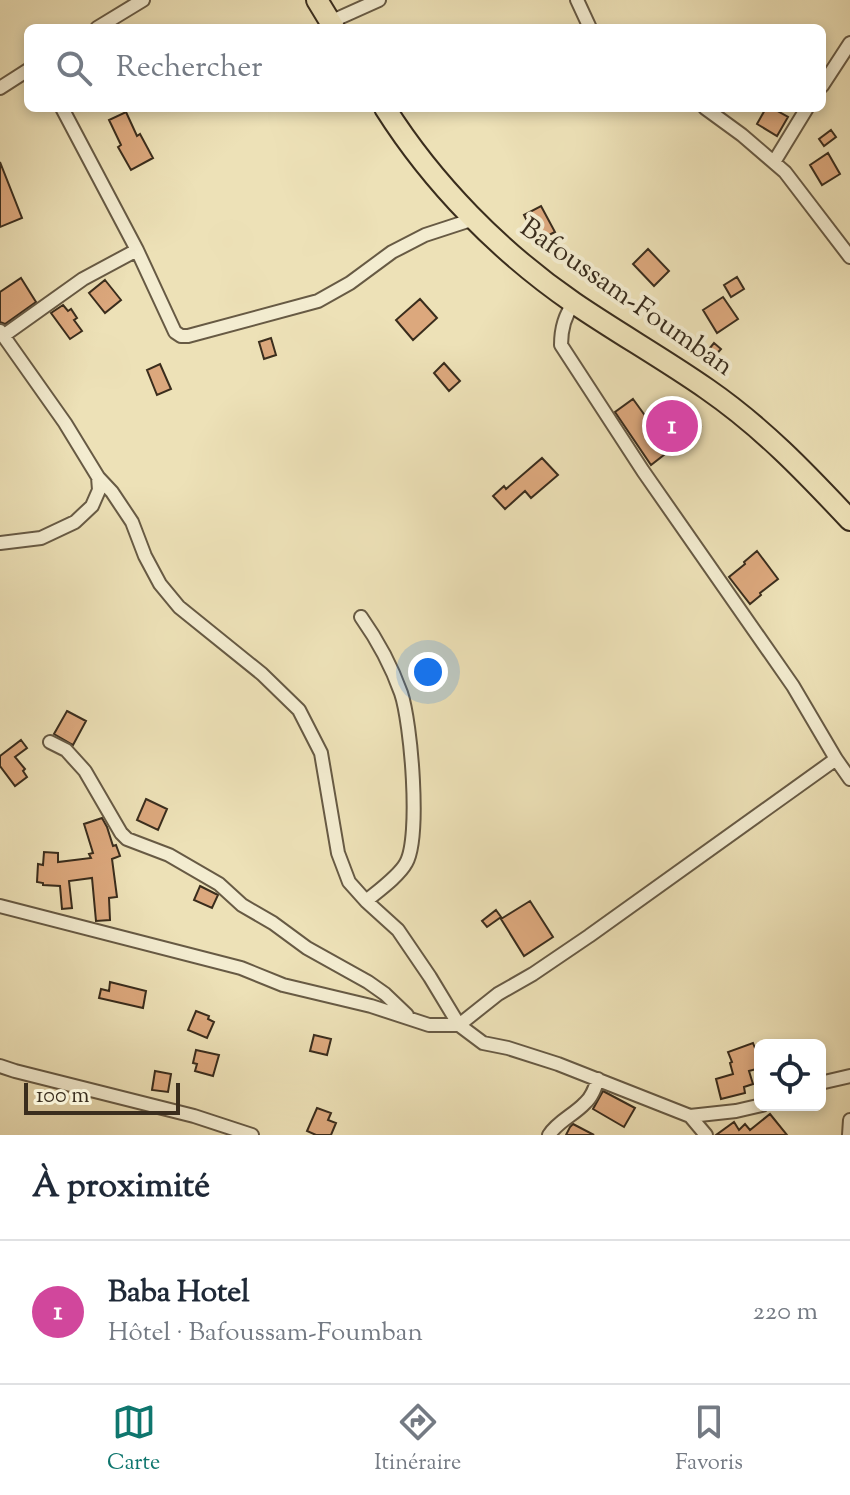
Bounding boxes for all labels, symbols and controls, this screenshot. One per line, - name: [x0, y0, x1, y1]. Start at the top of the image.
- search box: [24, 24, 826, 112]
- icon: search: [52, 46, 96, 90]
- text: Rechercher: [116, 47, 263, 90]
- street label: Bafoussam-Foumban: [511, 209, 741, 387]
- pin: 1: [646, 396, 698, 456]
- your location: [408, 652, 448, 692]
- map controls: [754, 1039, 826, 1111]
- button: locate: [754, 1039, 826, 1111]
- scale bar: [24, 1079, 180, 1115]
- text: 100 m: [36, 1081, 89, 1113]
- text: À proximité: [32, 1163, 210, 1212]
- text: Baba Hotel: [108, 1272, 250, 1315]
- text: 1: [54, 1294, 62, 1331]
- text: 220 m: [753, 1294, 818, 1331]
- text: Hôtel · Bafoussam-Foumban: [108, 1315, 423, 1352]
- tab: Carte: [107, 1400, 160, 1480]
- tab: Itinéraire: [374, 1400, 461, 1480]
- tab: Favoris: [675, 1400, 743, 1480]

